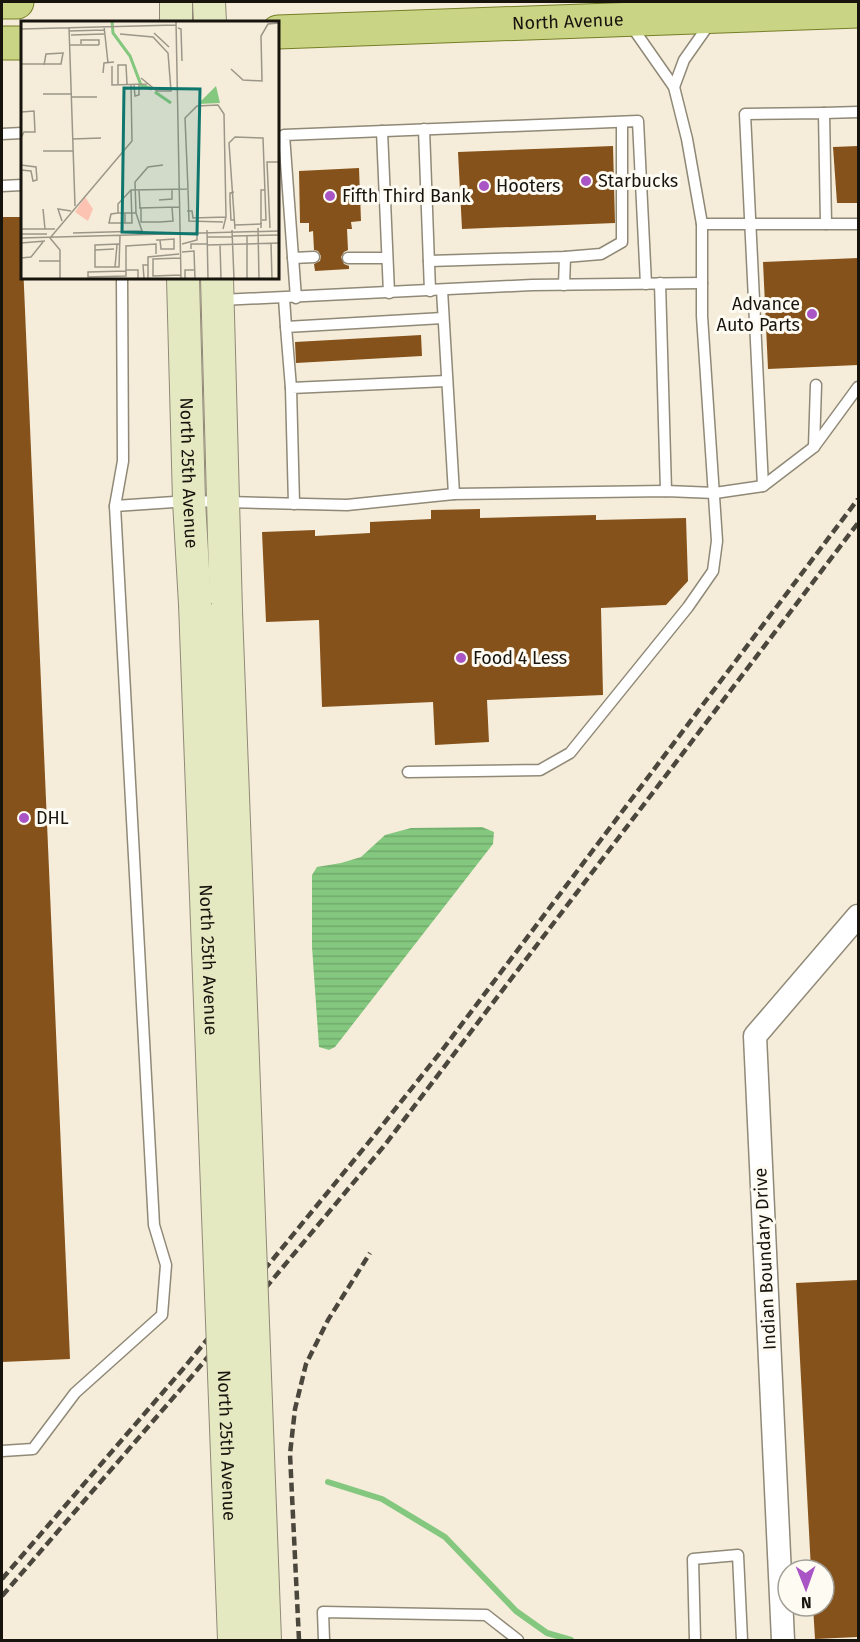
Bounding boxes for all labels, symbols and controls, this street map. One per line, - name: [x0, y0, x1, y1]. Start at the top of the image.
- street label: North Avenue: [512, 8, 624, 35]
- inset map: [21, 21, 279, 279]
- place label: Starbucks: [598, 170, 678, 192]
- marker: Starbucks: [579, 174, 593, 188]
- place label: Hooters: [496, 175, 560, 197]
- marker: Hooters: [477, 179, 491, 193]
- place label: Fifth Third Bank: [342, 185, 471, 207]
- marker: Fifth Third Bank: [323, 189, 337, 203]
- place label: Advance Auto Parts: [717, 293, 800, 336]
- marker: Advance Auto Parts: [805, 307, 819, 321]
- street label: North 25th Avenue: [175, 397, 203, 549]
- place label: Food 4 Less: [473, 647, 567, 669]
- marker: Food 4 Less: [454, 651, 468, 665]
- place label: DHL: [36, 807, 69, 829]
- marker: DHL: [17, 811, 31, 825]
- street label: North 25th Avenue: [195, 884, 222, 1036]
- street label: Indian Boundary Drive: [749, 1167, 781, 1351]
- street label: North 25th Avenue: [213, 1370, 241, 1521]
- north arrow: [776, 1558, 836, 1618]
- text: N: [801, 1593, 812, 1612]

